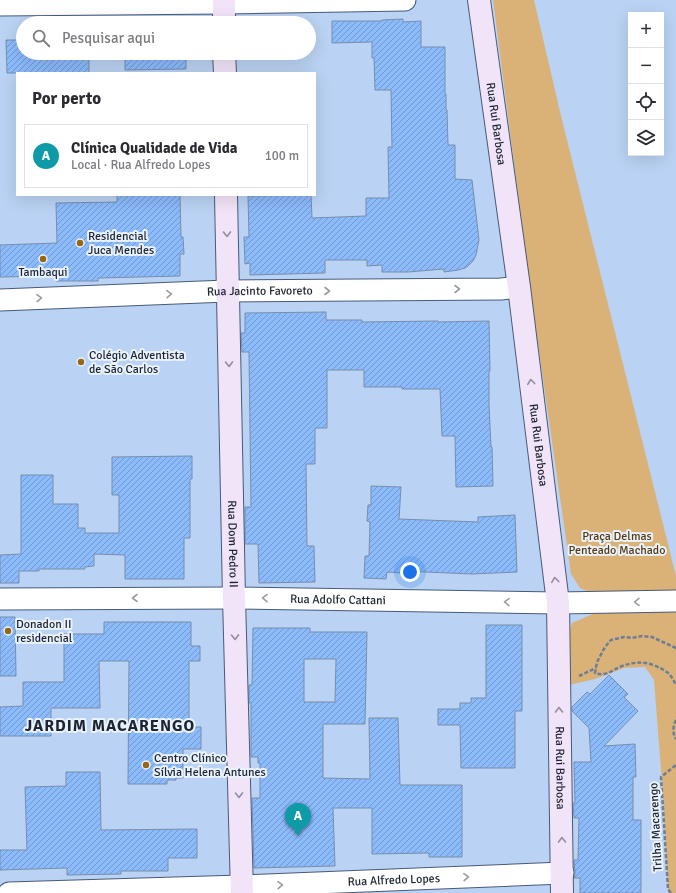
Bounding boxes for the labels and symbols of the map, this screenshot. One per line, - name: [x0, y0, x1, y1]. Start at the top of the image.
- street label: Rua Rui Barbosa: [483, 81, 509, 166]
- place label: Residencial Juca Mendes: [88, 229, 154, 258]
- one-way arrow: [223, 231, 231, 237]
- marker: Residencial Juca Mendes: [75, 238, 85, 248]
- marker: Tambaqui: [38, 254, 48, 264]
- place label: Tambaqui: [18, 265, 68, 280]
- street label: Rua Jacinto Favoreto: [207, 283, 313, 299]
- one-way arrow: [454, 285, 460, 294]
- one-way arrow: [324, 287, 330, 295]
- one-way arrow: [166, 289, 172, 298]
- one-way arrow: [36, 294, 42, 302]
- place label: Colégio Adventista de São Carlos: [89, 348, 185, 377]
- marker: Colégio Adventista de São Carlos: [76, 357, 86, 367]
- one-way arrow: [225, 361, 233, 367]
- one-way arrow: [526, 379, 535, 385]
- street label: Rua Rui Barbosa: [526, 403, 551, 487]
- street label: Rua Dom Pedro II: [225, 500, 241, 588]
- park label: Praça Delmas Penteado Machado: [569, 529, 665, 558]
- your location: [400, 562, 420, 582]
- one-way arrow: [551, 577, 560, 583]
- street label: Rua Adolfo Cattani: [290, 591, 386, 608]
- one-way arrow: [132, 594, 138, 602]
- one-way arrow: [262, 594, 268, 602]
- one-way arrow: [504, 598, 510, 606]
- one-way arrow: [634, 598, 640, 606]
- place label: Donadon II residencial: [16, 617, 73, 646]
- marker: Donadon II residencial: [3, 626, 13, 636]
- one-way arrow: [231, 634, 239, 640]
- one-way arrow: [555, 707, 564, 713]
- district label: JARDIM MACARENGO: [25, 716, 195, 736]
- street label: Rua Rui Barbosa: [552, 726, 568, 810]
- place label: Centro Clínico Sílvia Helena Antunes: [154, 751, 266, 780]
- marker: Centro Clínico Sílvia Helena Antunes: [141, 760, 151, 770]
- street label: Trilha Macarengo: [646, 782, 666, 872]
- one-way arrow: [235, 792, 243, 798]
- pin: A: [285, 803, 311, 836]
- one-way arrow: [558, 837, 566, 843]
- street label: Rua Alfredo Lopes: [347, 870, 440, 889]
- one-way arrow: [463, 873, 469, 881]
- one-way arrow: [277, 881, 283, 889]

